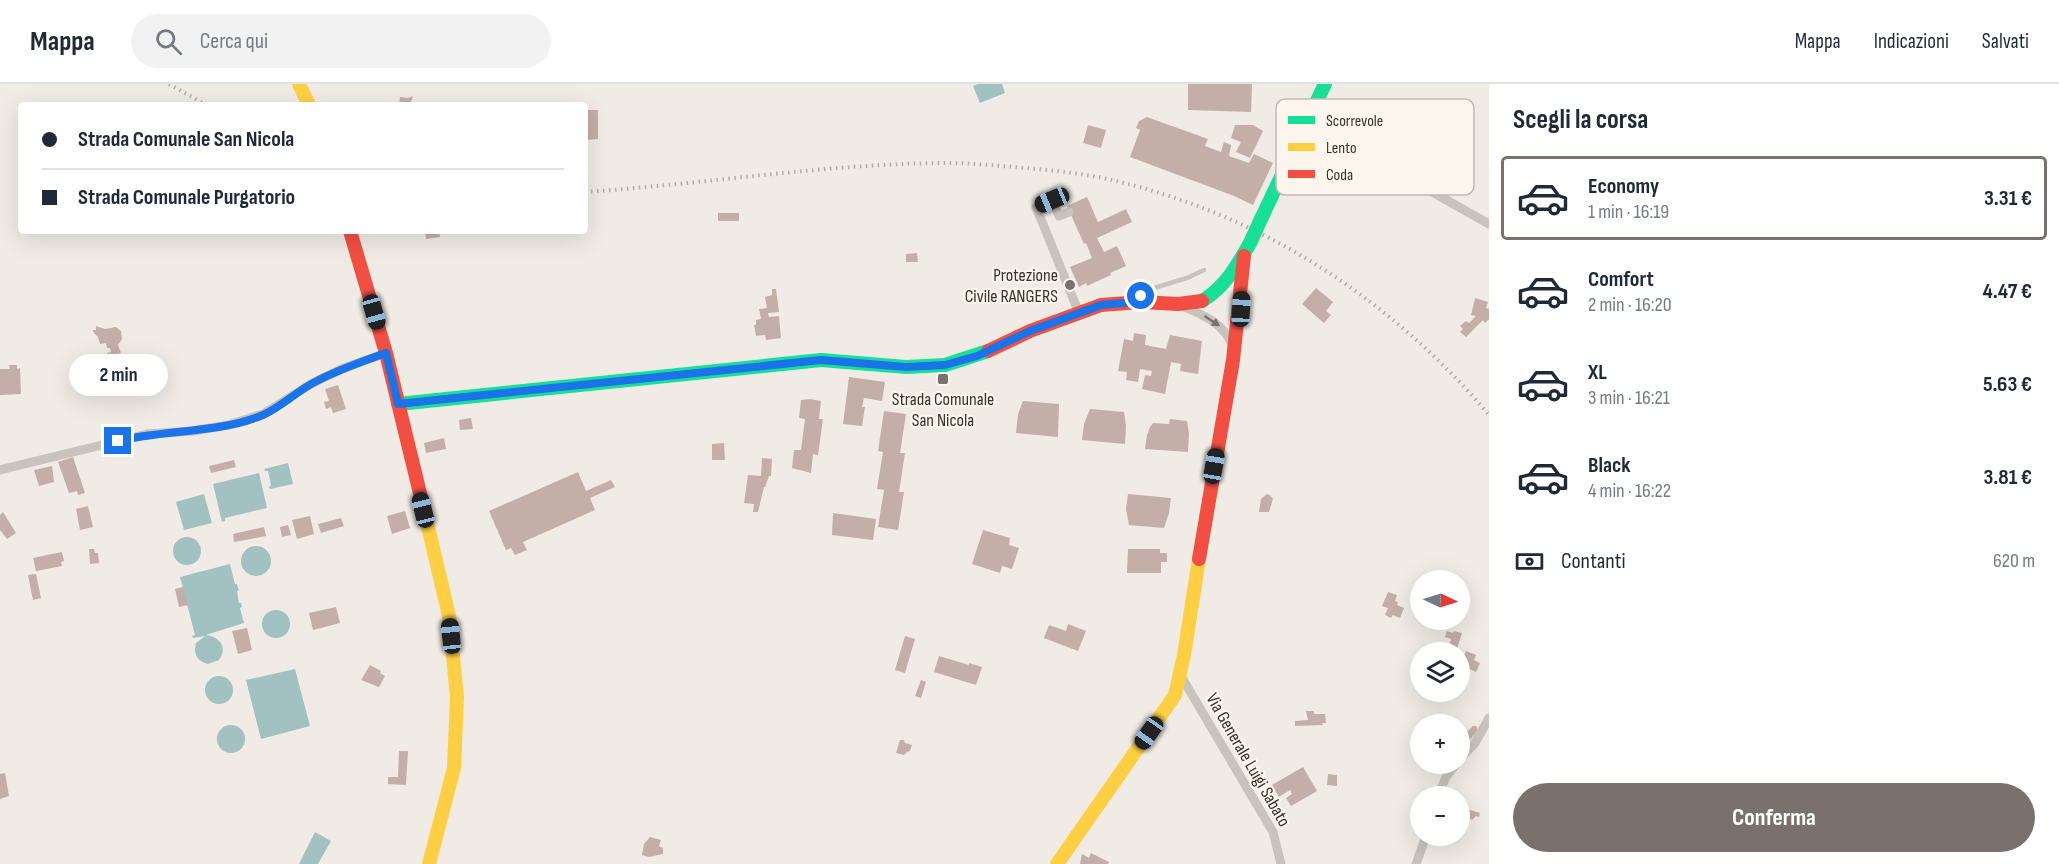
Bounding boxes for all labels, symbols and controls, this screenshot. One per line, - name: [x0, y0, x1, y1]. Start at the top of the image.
- search box: [131, 14, 551, 68]
- text: Mappa: [30, 25, 95, 58]
- icon: search: [152, 25, 185, 58]
- text: Cerca qui: [200, 28, 268, 55]
- text: Mappa: [1795, 29, 1841, 54]
- text: Indicazioni: [1874, 29, 1949, 54]
- text: Salvati: [1982, 29, 2029, 54]
- legend: [1276, 99, 1474, 195]
- text: Scegli la corsa: [1513, 104, 1648, 136]
- text: Scorrevole: [1326, 112, 1383, 131]
- text: Strada Comunale San Nicola: [78, 126, 294, 153]
- text: Lento: [1326, 139, 1357, 158]
- text: Coda: [1326, 166, 1353, 185]
- icon: car: [1516, 171, 1570, 225]
- text: Economy: [1588, 173, 1659, 200]
- text: Strada Comunale Purgatorio: [78, 184, 295, 211]
- car: [1032, 185, 1072, 215]
- text: 3.31 €: [1984, 185, 2032, 212]
- text: 1 min · 16:19: [1588, 200, 1669, 224]
- icon: car: [1516, 264, 1570, 318]
- place label: Protezione Civile RANGERS: [965, 265, 1058, 307]
- text: Comfort: [1588, 266, 1654, 293]
- marker: Protezione Civile RANGERS: [1063, 278, 1077, 292]
- text: 4.47 €: [1982, 278, 2032, 305]
- route start: [1127, 282, 1154, 309]
- car: [1231, 291, 1251, 327]
- car: [360, 292, 388, 332]
- text: 2 min · 16:20: [1588, 293, 1672, 317]
- one-way arrow: [1204, 315, 1220, 326]
- callout: 2 min: [68, 354, 168, 396]
- icon: car: [1516, 357, 1570, 411]
- text: XL: [1588, 359, 1607, 386]
- text: 2 min: [99, 363, 138, 387]
- text: 5.63 €: [1983, 371, 2032, 398]
- marker: Strada Comunale San Nicola: [936, 372, 950, 386]
- text: 3 min · 16:21: [1588, 386, 1670, 410]
- place label: Strada Comunale San Nicola: [892, 389, 994, 431]
- route end: [104, 427, 131, 454]
- car: [1202, 447, 1226, 485]
- icon: car: [1516, 450, 1570, 504]
- text: Black: [1588, 452, 1630, 479]
- text: 3.81 €: [1984, 464, 2032, 491]
- text: 4 min · 16:22: [1588, 479, 1671, 503]
- car: [410, 490, 436, 530]
- icon: cash: [1513, 545, 1546, 578]
- text: Contanti: [1561, 548, 1626, 575]
- text: 620 m: [1993, 549, 2035, 573]
- north arrow: [1410, 570, 1470, 630]
- map controls: [1410, 570, 1470, 846]
- car: [440, 617, 462, 655]
- button: layers: [1410, 642, 1470, 702]
- street label: Via Generale Luigi Sabato: [1201, 690, 1295, 830]
- car: [1131, 713, 1167, 753]
- button: +: [1410, 714, 1470, 774]
- button: Conferma: [1513, 783, 2035, 852]
- button: −: [1410, 786, 1470, 846]

